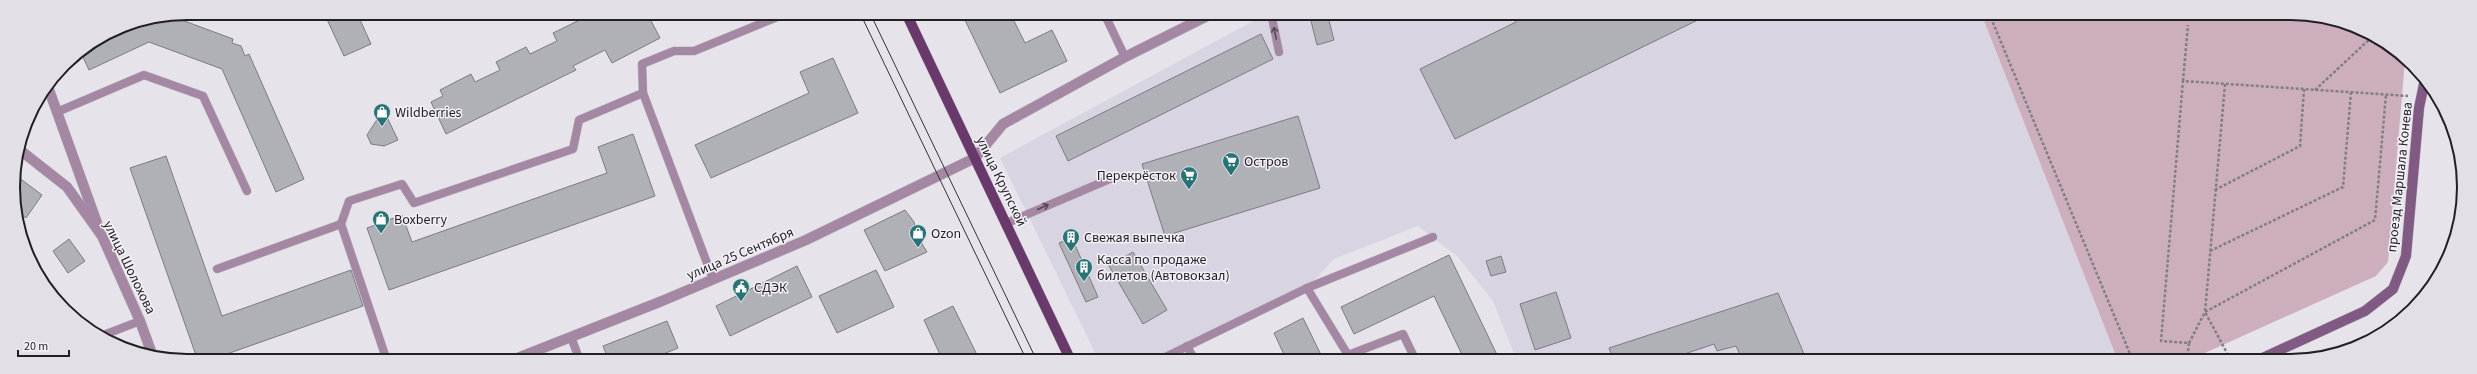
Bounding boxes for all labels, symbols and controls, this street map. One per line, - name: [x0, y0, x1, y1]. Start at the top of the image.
- one-way arrow: [1271, 27, 1279, 40]
- street label: проезд Маршала Конева: [2382, 101, 2418, 253]
- shop icon: Wildberries: [372, 102, 392, 127]
- place label: Wildberries: [395, 103, 462, 123]
- street label: улица Крупской: [971, 133, 1032, 230]
- supermarket icon: Остров: [1221, 151, 1241, 176]
- place label: Остров: [1244, 152, 1288, 172]
- supermarket icon: Перекрёсток: [1179, 165, 1199, 190]
- place label: Перекрёсток: [1097, 166, 1176, 186]
- one-way arrow: [1036, 203, 1048, 210]
- shop icon: Boxberry: [371, 209, 391, 234]
- place label: Boxberry: [394, 210, 448, 230]
- street label: улица Шолохова: [98, 217, 160, 318]
- street label: улица 25 Сентября: [684, 222, 797, 286]
- shop icon: Ozon: [908, 223, 928, 248]
- place label: Ozon: [931, 224, 961, 244]
- building icon: Свежая выпечка: [1061, 227, 1081, 252]
- place label: Свежая выпечка: [1084, 228, 1185, 248]
- place label: Касса по продаже билетов (Автовокзал): [1097, 250, 1230, 286]
- building icon: Касса по продаже билетов (Автовокзал): [1074, 257, 1094, 282]
- public building icon: СДЭК: [731, 277, 751, 302]
- place label: СДЭК: [754, 278, 788, 298]
- scale bar: [18, 332, 69, 358]
- text: 20 m: [24, 338, 48, 355]

